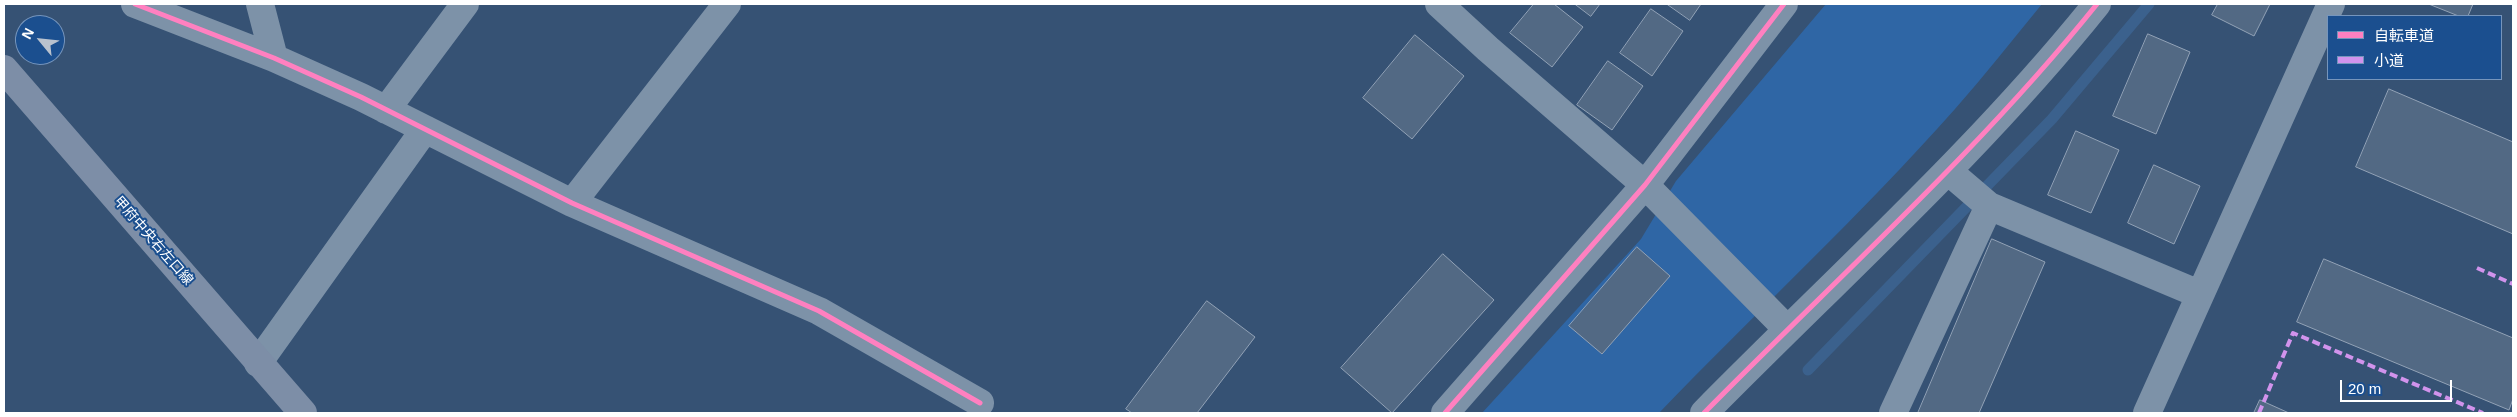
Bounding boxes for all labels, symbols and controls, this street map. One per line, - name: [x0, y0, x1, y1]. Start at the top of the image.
- north arrow: [15, 15, 65, 65]
- legend: [2327, 15, 2502, 80]
- text: N: [18, 25, 37, 42]
- text: 自転車道: [2374, 27, 2434, 44]
- text: 小道: [2374, 52, 2404, 69]
- street label: 甲府中央右左口線: [110, 193, 196, 289]
- scale bar: [2342, 370, 2454, 402]
- text: 20 m: [2348, 380, 2381, 397]

